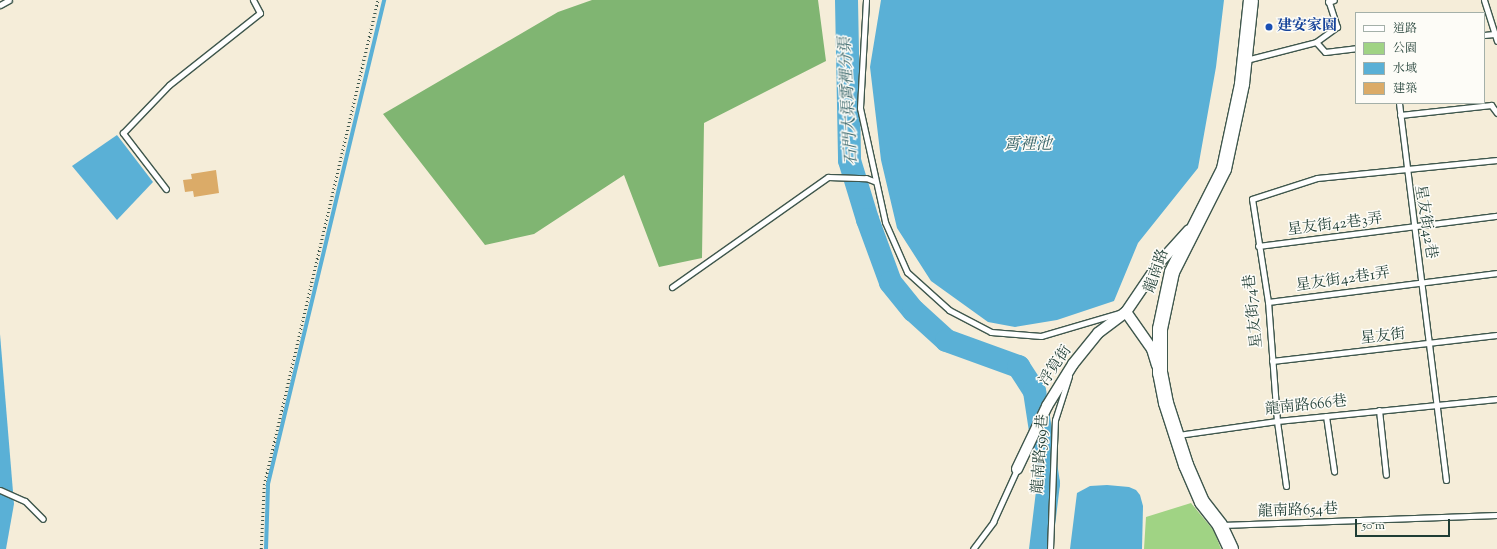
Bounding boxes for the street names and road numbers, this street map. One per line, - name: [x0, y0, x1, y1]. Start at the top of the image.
- street label: 星友街42巷: [1410, 184, 1440, 260]
- street label: 星友街42巷3弄: [1286, 210, 1384, 240]
- street label: 龍南路: [1141, 247, 1173, 295]
- street label: 星友街42巷1弄: [1295, 264, 1391, 296]
- street label: 星友街74巷: [1241, 273, 1267, 349]
- street label: 星友街: [1360, 326, 1406, 348]
- street label: 浮筧街: [1036, 342, 1076, 390]
- street label: 龍南路666巷: [1264, 393, 1348, 419]
- street label: 龍南路599巷: [1029, 414, 1053, 494]
- street label: 龍南路654巷: [1258, 501, 1338, 521]

